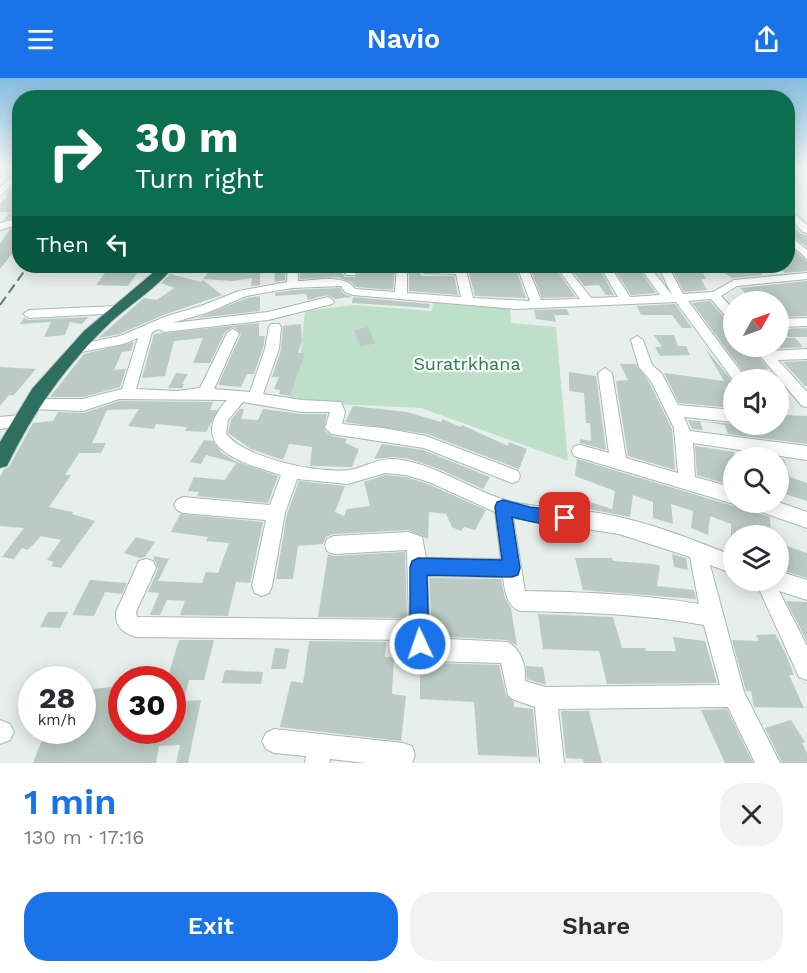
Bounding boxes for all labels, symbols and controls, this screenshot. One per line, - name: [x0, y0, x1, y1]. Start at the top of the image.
- icon: menu: [24, 23, 57, 56]
- text: Navio: [367, 23, 440, 55]
- icon: share: [750, 23, 783, 56]
- text: 30 m: [135, 113, 239, 162]
- icon: right: [36, 114, 114, 192]
- text: Turn right: [135, 163, 264, 195]
- icon: left: [101, 228, 134, 261]
- text: Then: [36, 232, 89, 257]
- north arrow: [723, 291, 789, 357]
- map controls: [723, 291, 789, 591]
- park label: Suratrkhana: [413, 353, 521, 374]
- button: sound: [723, 369, 789, 435]
- button: search: [723, 447, 789, 513]
- pin: [539, 492, 590, 543]
- icon: arrive: [548, 501, 581, 534]
- button: layers: [723, 525, 789, 591]
- position arrow: [388, 612, 452, 676]
- speed limit sign: 30: [108, 666, 186, 744]
- text: 28: [39, 680, 75, 715]
- text: km/h: [38, 711, 76, 729]
- text: 1 min: [24, 781, 116, 823]
- button: close: [720, 783, 783, 846]
- text: 130 m · 17:16: [24, 825, 144, 849]
- button: Exit: [24, 892, 398, 961]
- button: Share: [410, 892, 783, 961]

